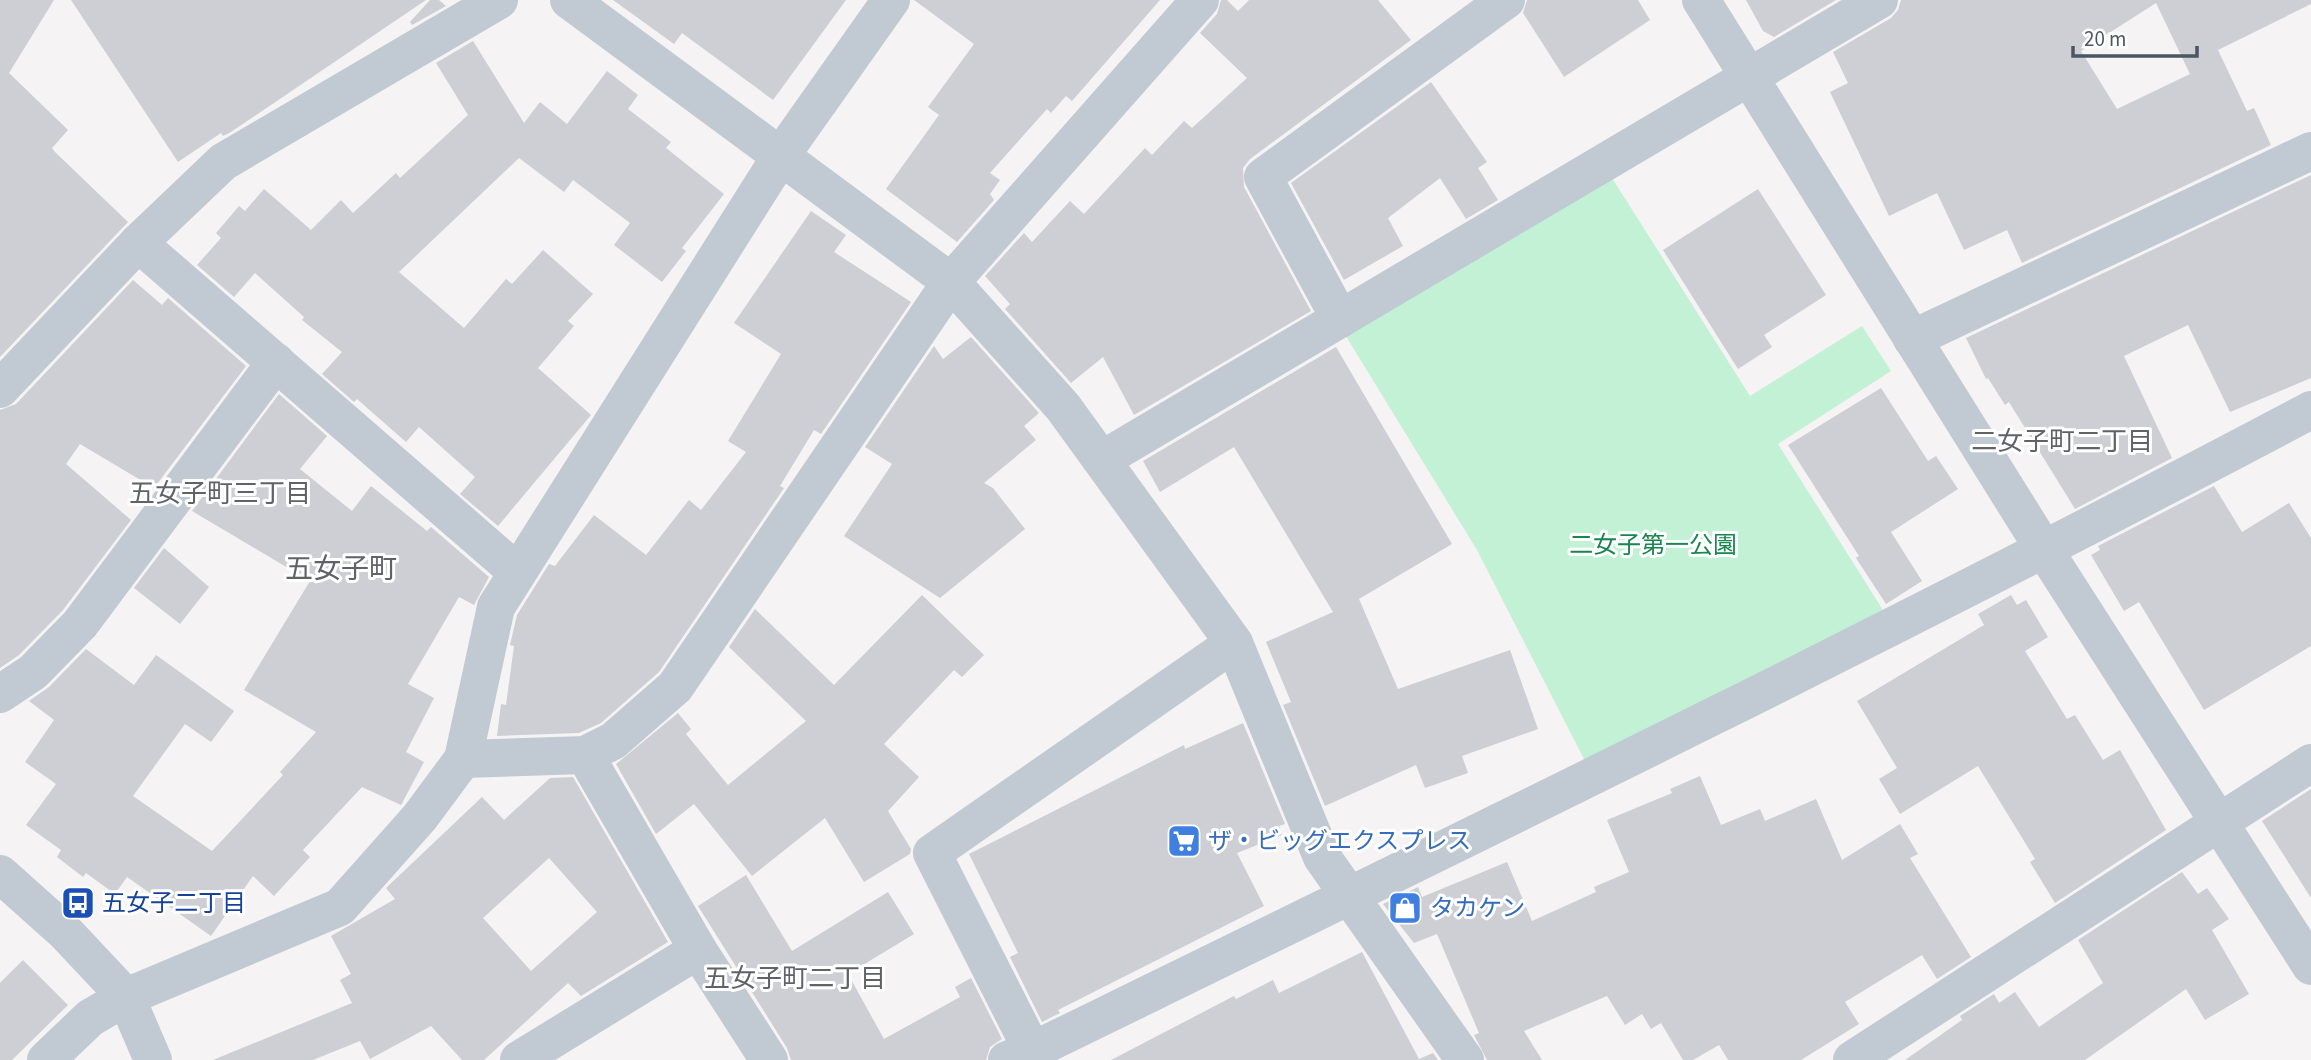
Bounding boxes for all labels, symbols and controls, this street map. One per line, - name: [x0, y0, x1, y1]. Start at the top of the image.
- scale bar: [2073, 14, 2197, 58]
- text: 20 m: [2084, 24, 2126, 54]
- district label: 二女子町二丁目: [1971, 423, 2153, 460]
- district label: 五女子町三丁目: [129, 475, 311, 512]
- park label: 二女子第一公園: [1569, 528, 1737, 563]
- district label: 五女子町: [285, 549, 397, 589]
- supermarket icon: ザ・ビッグエクスプレス: [1165, 822, 1203, 860]
- place label: ザ・ビッグエクスプレス: [1208, 824, 1471, 859]
- bus stop icon: 五女子二丁目: [59, 884, 97, 922]
- place label: 五女子二丁目: [102, 886, 246, 921]
- shop icon: タカケン: [1386, 889, 1424, 927]
- place label: タカケン: [1430, 891, 1525, 926]
- district label: 五女子町二丁目: [704, 960, 886, 997]

